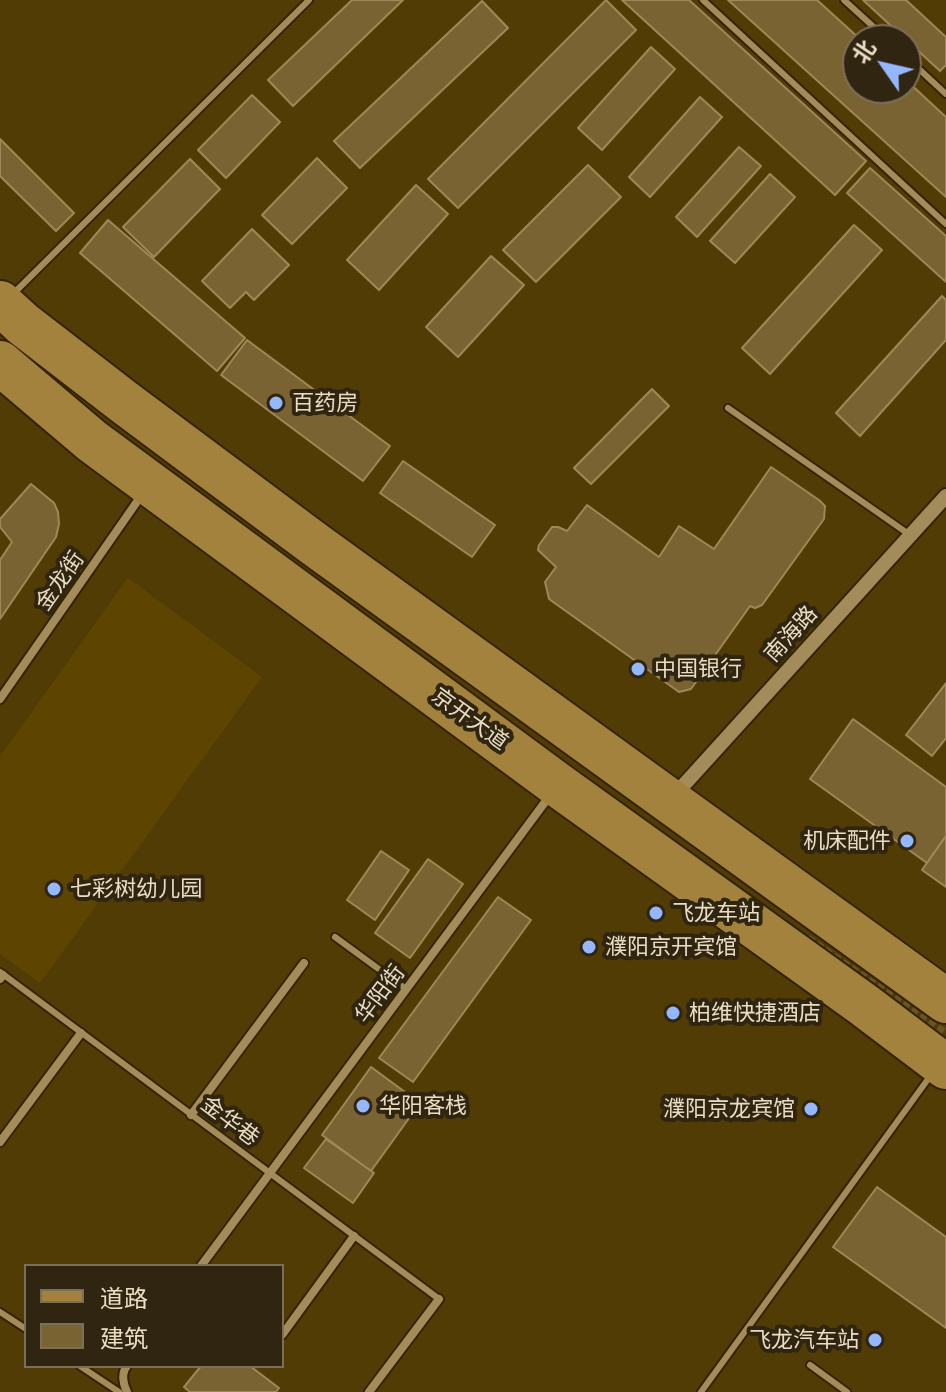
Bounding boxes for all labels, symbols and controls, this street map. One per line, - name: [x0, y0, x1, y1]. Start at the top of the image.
- north arrow: [842, 24, 922, 104]
- text: 北: [846, 35, 881, 68]
- place label: 百药房: [292, 390, 358, 416]
- marker: 百药房: [267, 394, 285, 412]
- street label: 金龙街: [30, 546, 90, 616]
- street label: 南海路: [759, 601, 823, 667]
- place label: 中国银行: [654, 656, 742, 682]
- marker: 中国银行: [629, 660, 647, 678]
- street label: 京开大道: [427, 682, 513, 756]
- place label: 机床配件: [803, 828, 891, 854]
- marker: 机床配件: [898, 832, 916, 850]
- place label: 七彩树幼儿园: [70, 876, 202, 902]
- marker: 七彩树幼儿园: [45, 880, 63, 898]
- place label: 飞龙车站: [672, 900, 760, 926]
- marker: 飞龙车站: [647, 904, 665, 922]
- place label: 濮阳京开宾馆: [605, 934, 737, 960]
- marker: 濮阳京开宾馆: [580, 938, 598, 956]
- street label: 华阳街: [350, 960, 410, 1028]
- place label: 柏维快捷酒店: [689, 1000, 821, 1026]
- marker: 柏维快捷酒店: [664, 1004, 682, 1022]
- street label: 金华巷: [196, 1091, 264, 1151]
- place label: 华阳客栈: [379, 1093, 467, 1119]
- place label: 濮阳京龙宾馆: [663, 1096, 795, 1122]
- marker: 华阳客栈: [354, 1097, 372, 1115]
- marker: 濮阳京龙宾馆: [802, 1100, 820, 1118]
- legend: [24, 1264, 284, 1368]
- text: 道路: [100, 1283, 148, 1312]
- text: 建筑: [100, 1323, 148, 1352]
- place label: 飞龙汽车站: [749, 1327, 859, 1353]
- marker: 飞龙汽车站: [866, 1331, 884, 1349]

